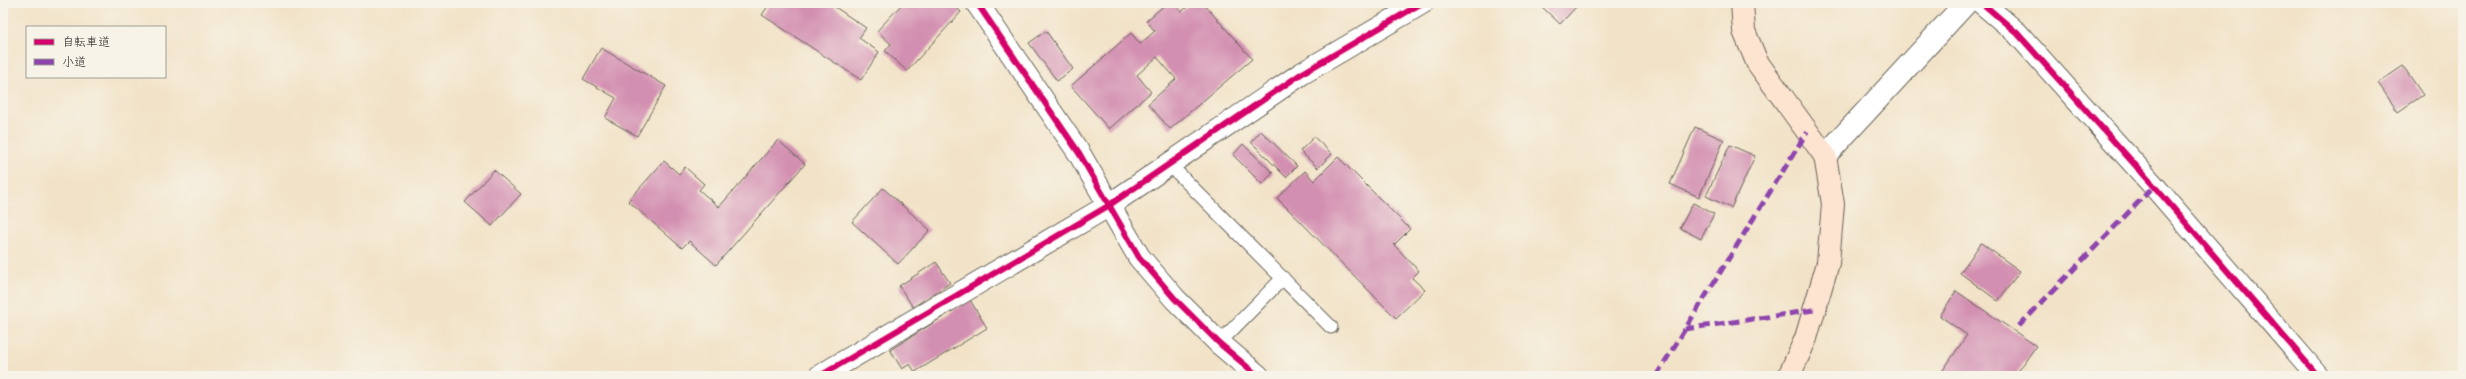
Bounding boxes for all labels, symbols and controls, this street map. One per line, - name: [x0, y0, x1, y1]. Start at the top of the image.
- legend: [26, 26, 166, 78]
- text: 自転車道: [62, 35, 110, 49]
- text: 小道: [62, 55, 86, 69]

